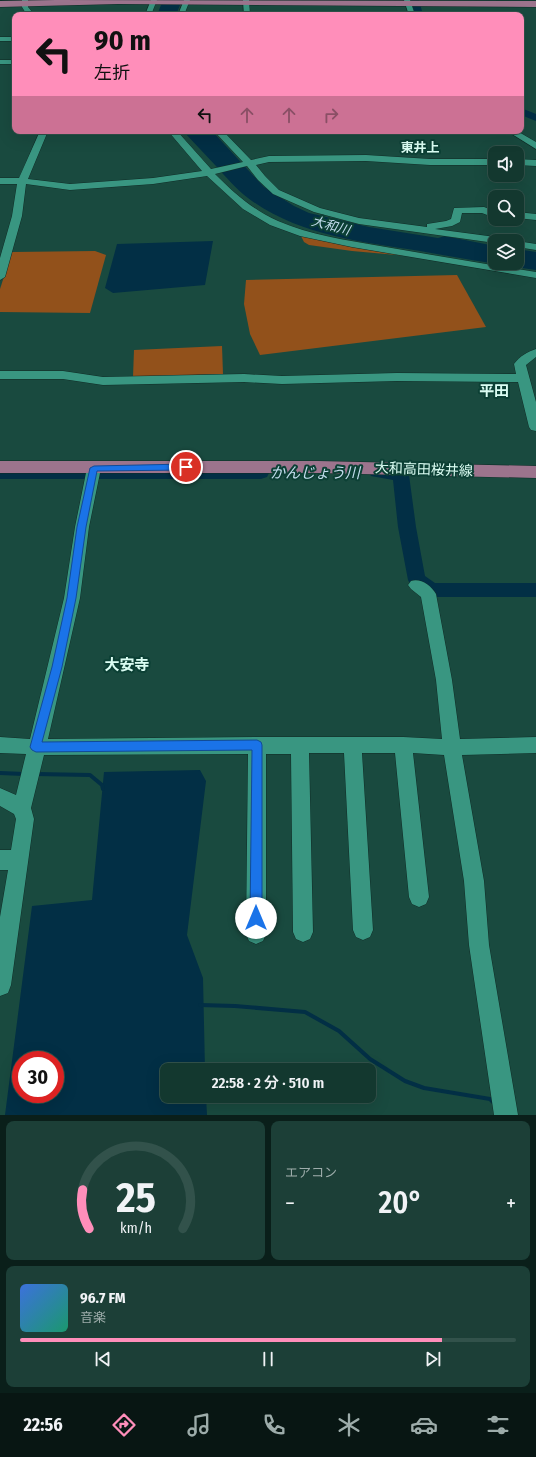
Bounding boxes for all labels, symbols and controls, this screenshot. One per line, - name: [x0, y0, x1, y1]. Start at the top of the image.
- text: 90 m: [94, 24, 151, 57]
- icon: left: [28, 28, 80, 80]
- text: 左折: [94, 62, 130, 84]
- icon: left: [194, 104, 216, 126]
- icon: ahead: [236, 104, 258, 126]
- icon: ahead: [278, 104, 300, 126]
- icon: right: [320, 104, 342, 126]
- district label: 東井上: [400, 140, 440, 155]
- map controls: [488, 146, 524, 270]
- button: sound: [488, 146, 524, 182]
- button: search: [488, 190, 524, 226]
- water label: 大和川: [310, 213, 354, 238]
- button: layers: [488, 234, 524, 270]
- district label: 平田: [479, 382, 509, 400]
- pin: [169, 450, 203, 484]
- icon: arrive: [175, 456, 197, 478]
- street label: 大和高田桜井線: [375, 459, 473, 480]
- water label: かんじょう川: [270, 464, 362, 482]
- district label: 大安寺: [104, 656, 150, 674]
- position arrow: [235, 897, 277, 939]
- speed limit sign: 30: [12, 1051, 64, 1103]
- text: 22:58 · 2 分 · 510 m: [212, 1074, 324, 1092]
- text: エアコン: [285, 1165, 337, 1180]
- text: 25: [115, 1172, 155, 1222]
- text: 20°: [378, 1185, 422, 1221]
- text: −: [285, 1190, 295, 1217]
- text: +: [506, 1190, 516, 1217]
- text: km/h: [120, 1219, 151, 1236]
- text: 96.7 FM: [80, 1289, 126, 1307]
- text: 音楽: [80, 1310, 106, 1325]
- icon: previous: [92, 1348, 114, 1370]
- icon: pause: [257, 1348, 279, 1370]
- icon: next: [422, 1348, 444, 1370]
- icon: directions: [110, 1411, 138, 1439]
- icon: music: [185, 1411, 213, 1439]
- icon: phone: [260, 1411, 288, 1439]
- icon: climate: [335, 1411, 363, 1439]
- icon: car: [410, 1411, 438, 1439]
- icon: filters: [484, 1411, 512, 1439]
- text: 22:56: [23, 1414, 63, 1436]

